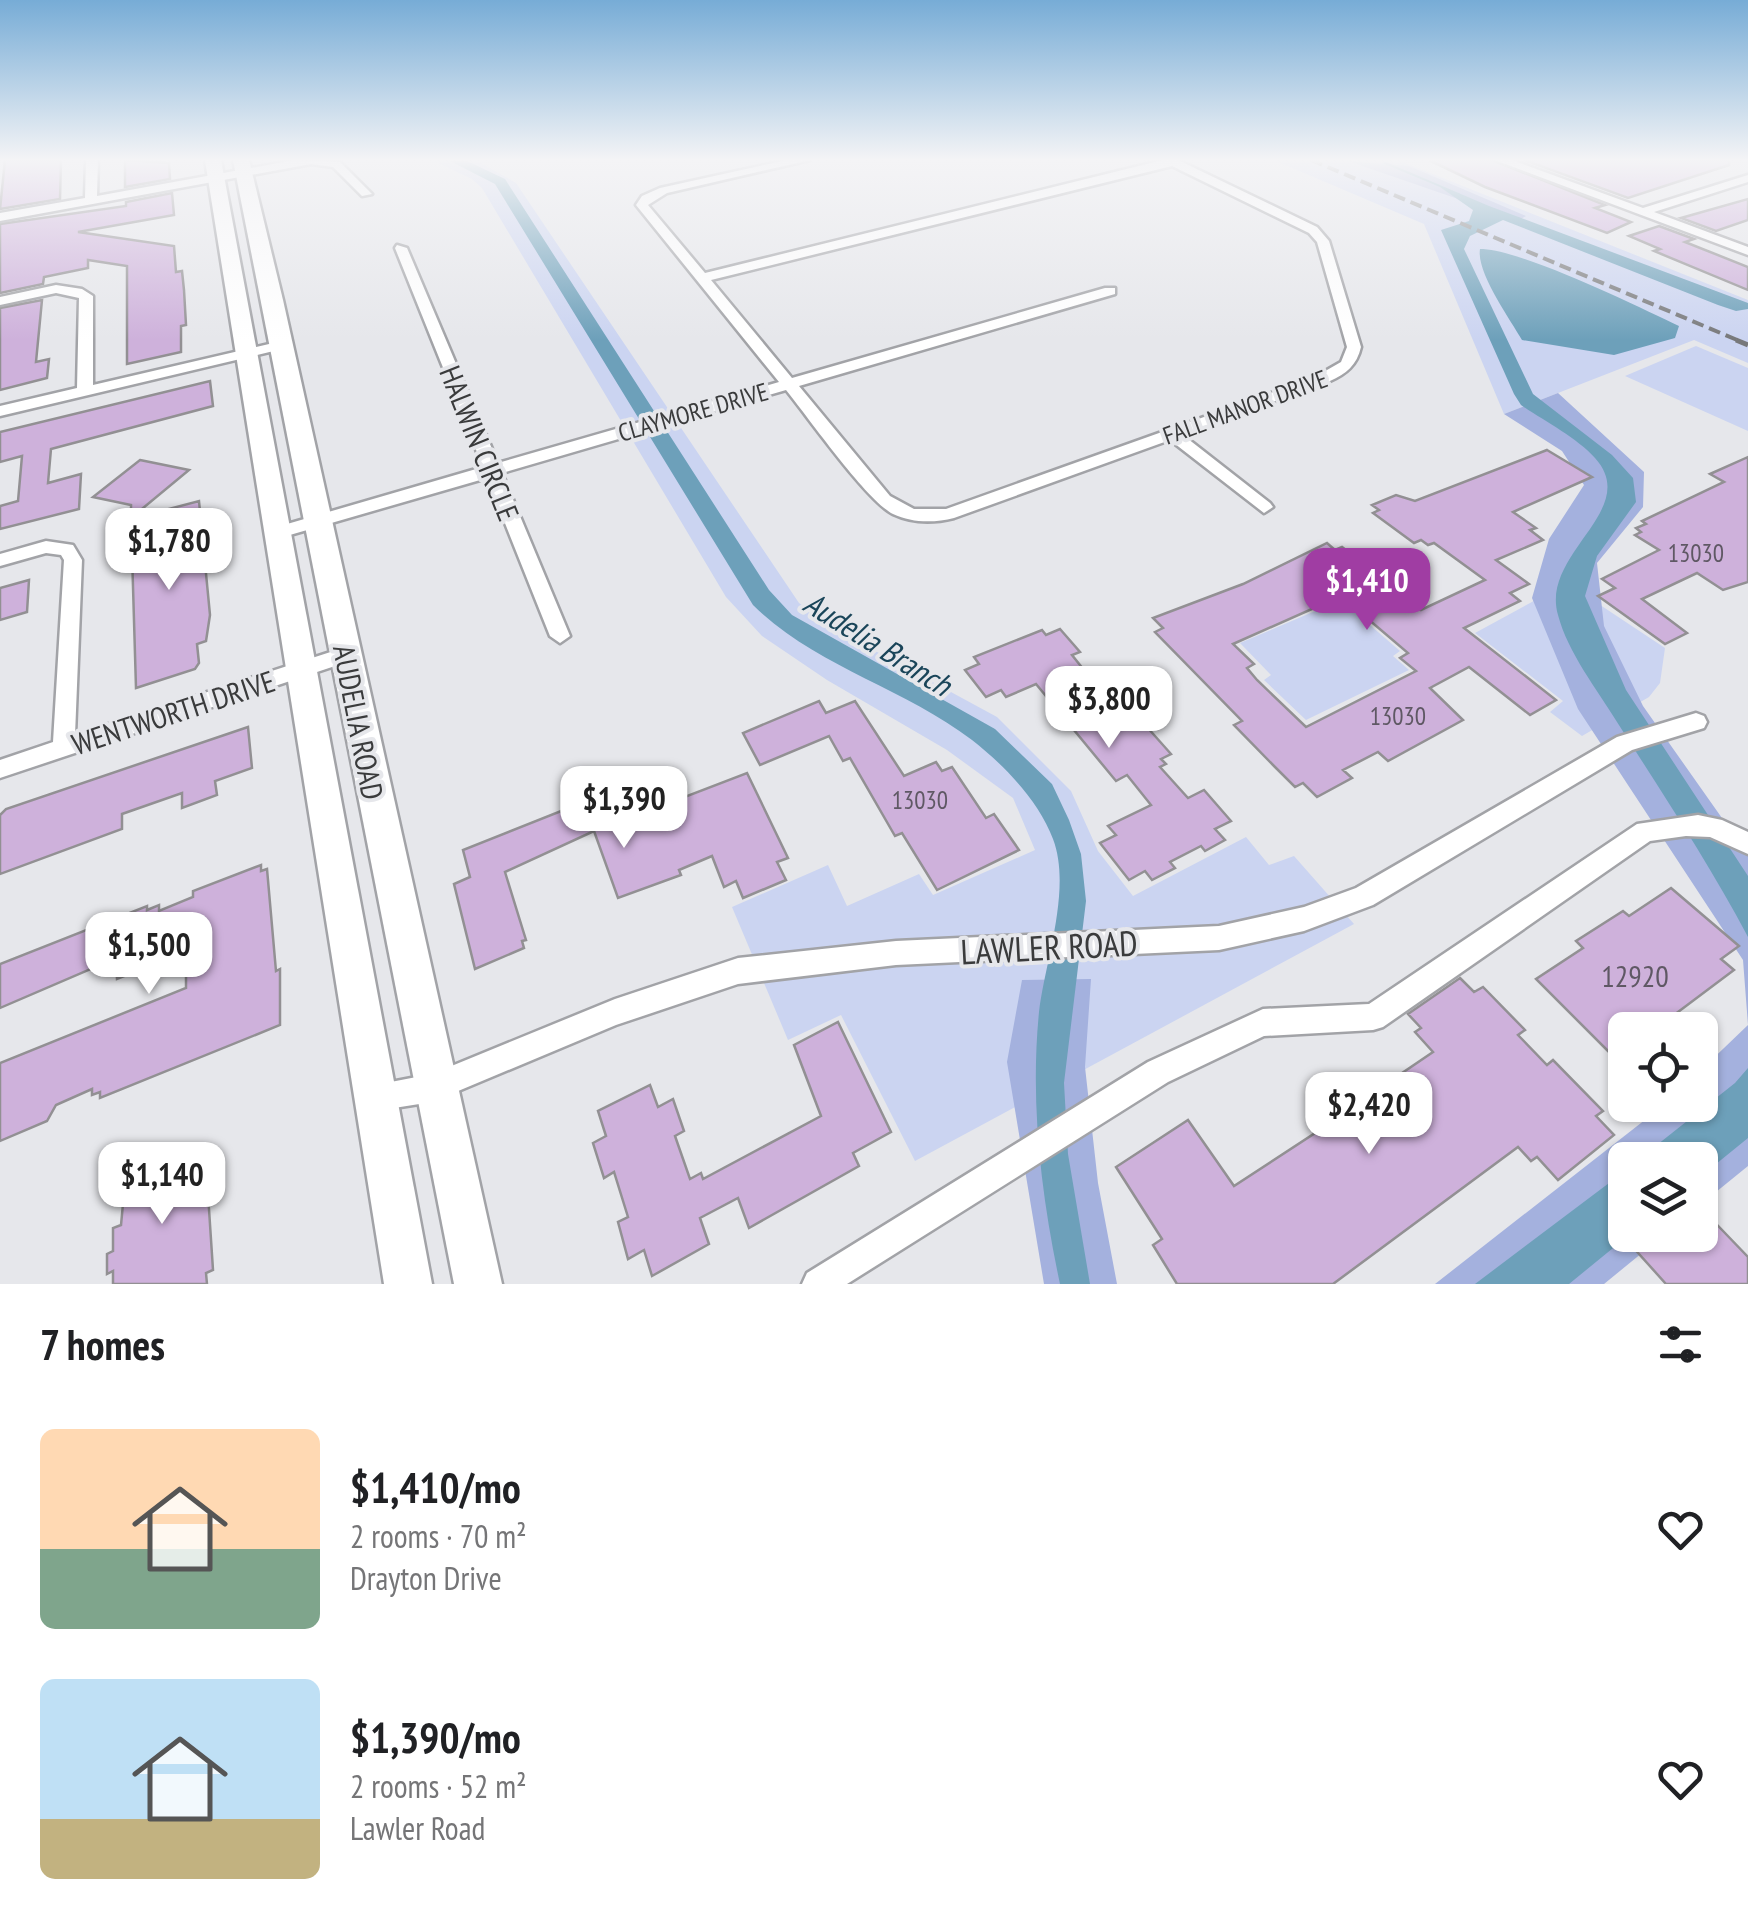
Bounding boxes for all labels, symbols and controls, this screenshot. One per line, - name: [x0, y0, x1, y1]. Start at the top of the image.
- street label: HALWIN CIRCLE: [431, 360, 529, 526]
- street label: FALL MANOR DRIVE: [1158, 362, 1332, 452]
- street label: CLAYMORE DRIVE: [614, 375, 772, 449]
- pin: $1,780: [88, 508, 250, 593]
- text: $1,780: [127, 519, 211, 561]
- house number: 13030: [1668, 537, 1724, 569]
- pin: $1,410: [1286, 548, 1448, 633]
- text: $1,410: [1325, 559, 1409, 601]
- water label: Audelia Branch: [796, 581, 961, 706]
- street label: AUDELIA ROAD: [325, 641, 393, 803]
- street label: WENTWORTH DRIVE: [67, 661, 279, 763]
- pin: $3,800: [1028, 666, 1190, 751]
- text: $3,800: [1067, 677, 1151, 719]
- house number: 13030: [1370, 700, 1426, 732]
- pin: $1,390: [543, 766, 705, 851]
- text: $1,390: [582, 777, 666, 819]
- house number: 13030: [892, 784, 948, 816]
- pin: $1,500: [68, 912, 230, 997]
- street label: LAWLER ROAD: [959, 919, 1139, 975]
- text: $1,500: [107, 923, 191, 965]
- house number: 12920: [1601, 956, 1669, 995]
- map controls: [1608, 1012, 1718, 1252]
- button: locate: [1608, 1012, 1718, 1122]
- pin: $2,420: [1288, 1072, 1450, 1157]
- text: $2,420: [1327, 1083, 1411, 1125]
- pin: $1,140: [81, 1142, 243, 1227]
- button: layers: [1608, 1142, 1718, 1252]
- text: $1,140: [120, 1153, 204, 1195]
- text: 7 homes: [40, 1317, 165, 1372]
- icon: filters: [1653, 1317, 1708, 1372]
- text: $1,410/mo: [350, 1460, 521, 1515]
- icon: home: [120, 1469, 240, 1589]
- icon: heart: [1653, 1502, 1708, 1557]
- text: 2 rooms · 70 m²: [350, 1515, 527, 1557]
- text: Drayton Drive: [350, 1557, 502, 1599]
- text: $1,390/mo: [350, 1710, 521, 1765]
- icon: home: [120, 1719, 240, 1839]
- icon: heart: [1653, 1752, 1708, 1807]
- text: 2 rooms · 52 m²: [350, 1765, 527, 1807]
- text: Lawler Road: [350, 1807, 485, 1849]

